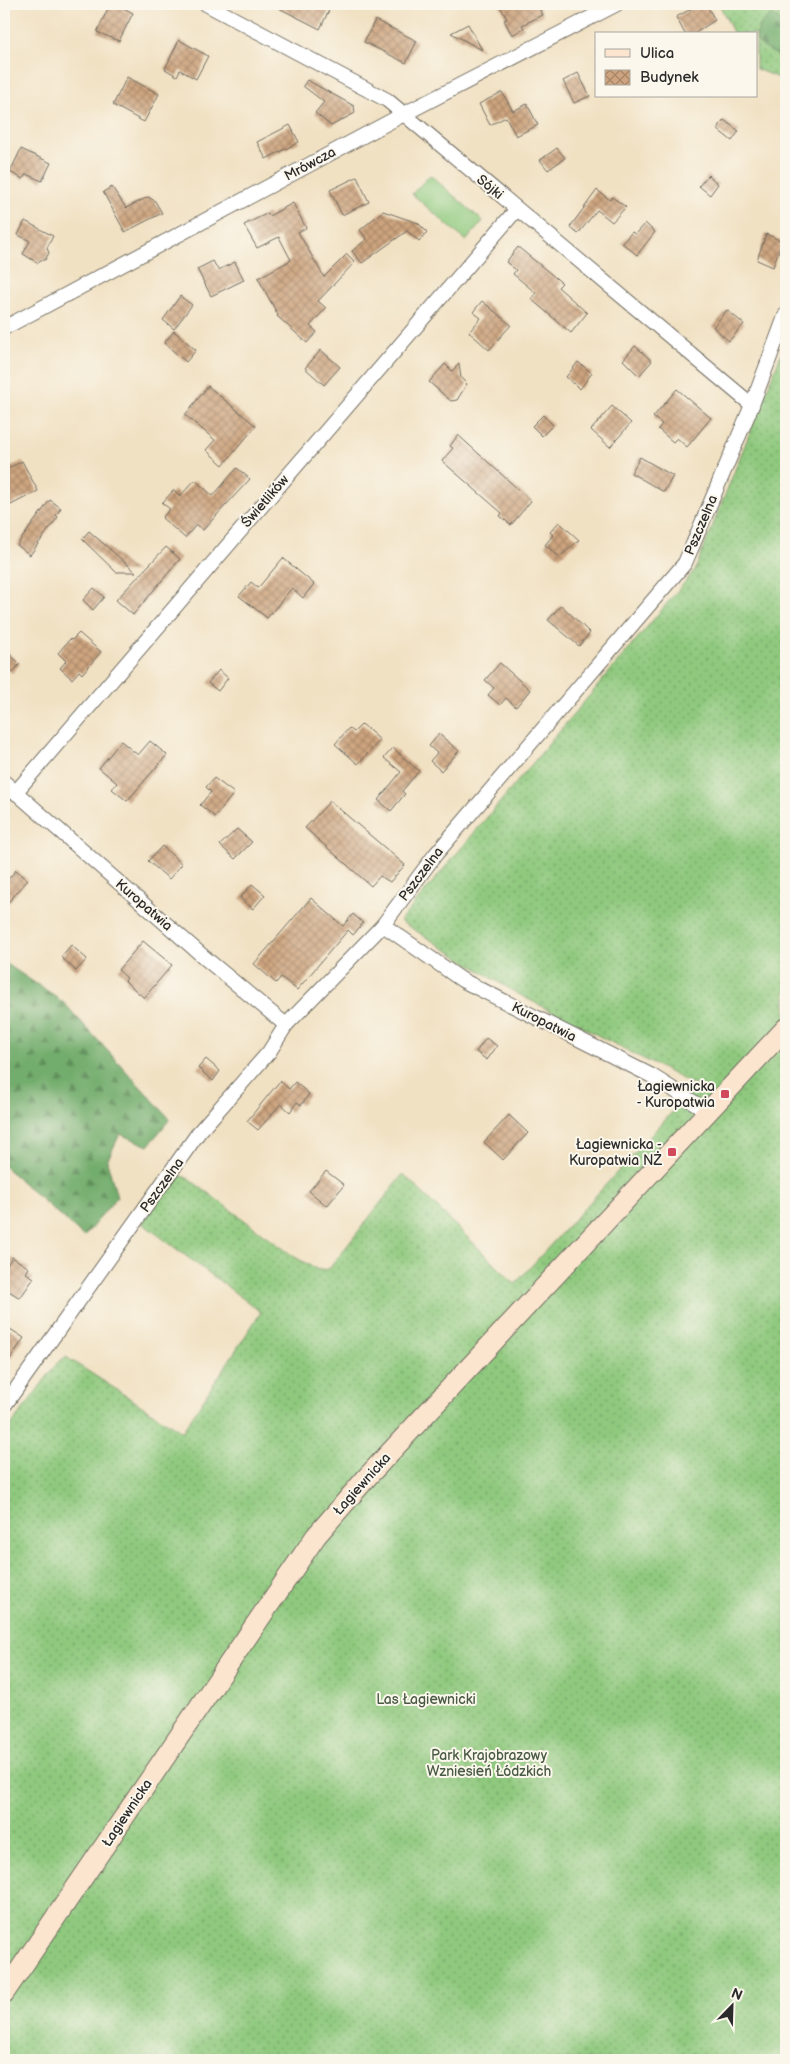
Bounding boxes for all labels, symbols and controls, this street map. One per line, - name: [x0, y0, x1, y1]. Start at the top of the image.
- legend: [595, 32, 758, 98]
- text: Ulica: [640, 44, 674, 63]
- text: Budynek: [640, 68, 699, 87]
- street label: Mrówcza: [281, 143, 339, 185]
- street label: Sójki: [473, 171, 507, 203]
- street label: Świetlików: [237, 470, 293, 531]
- street label: Pszczelna: [681, 492, 721, 558]
- street label: Pszczelna: [395, 843, 447, 904]
- street label: Kuropatwia: [112, 876, 176, 934]
- street label: Kuropatwia: [509, 998, 579, 1046]
- place label: Łagiewnicka - Kuropatwia: [636, 1078, 715, 1111]
- marker: Łagiewnicka - Kuropatwia: [719, 1088, 731, 1100]
- place label: Łagiewnicka - Kuropatwia NŻ: [569, 1136, 662, 1169]
- marker: Łagiewnicka - Kuropatwia NŻ: [666, 1146, 678, 1158]
- street label: Pszczelna: [136, 1154, 188, 1216]
- street label: Łagiewnicka: [330, 1449, 394, 1519]
- park label: Las Łagiewnicki: [376, 1691, 476, 1708]
- park label: Park Krajobrazowy Wzniesień Łódzkich: [427, 1747, 552, 1780]
- street label: Łagiewnicka: [98, 1776, 156, 1850]
- north arrow: [708, 1982, 758, 2032]
- text: N: [729, 1985, 745, 2004]

